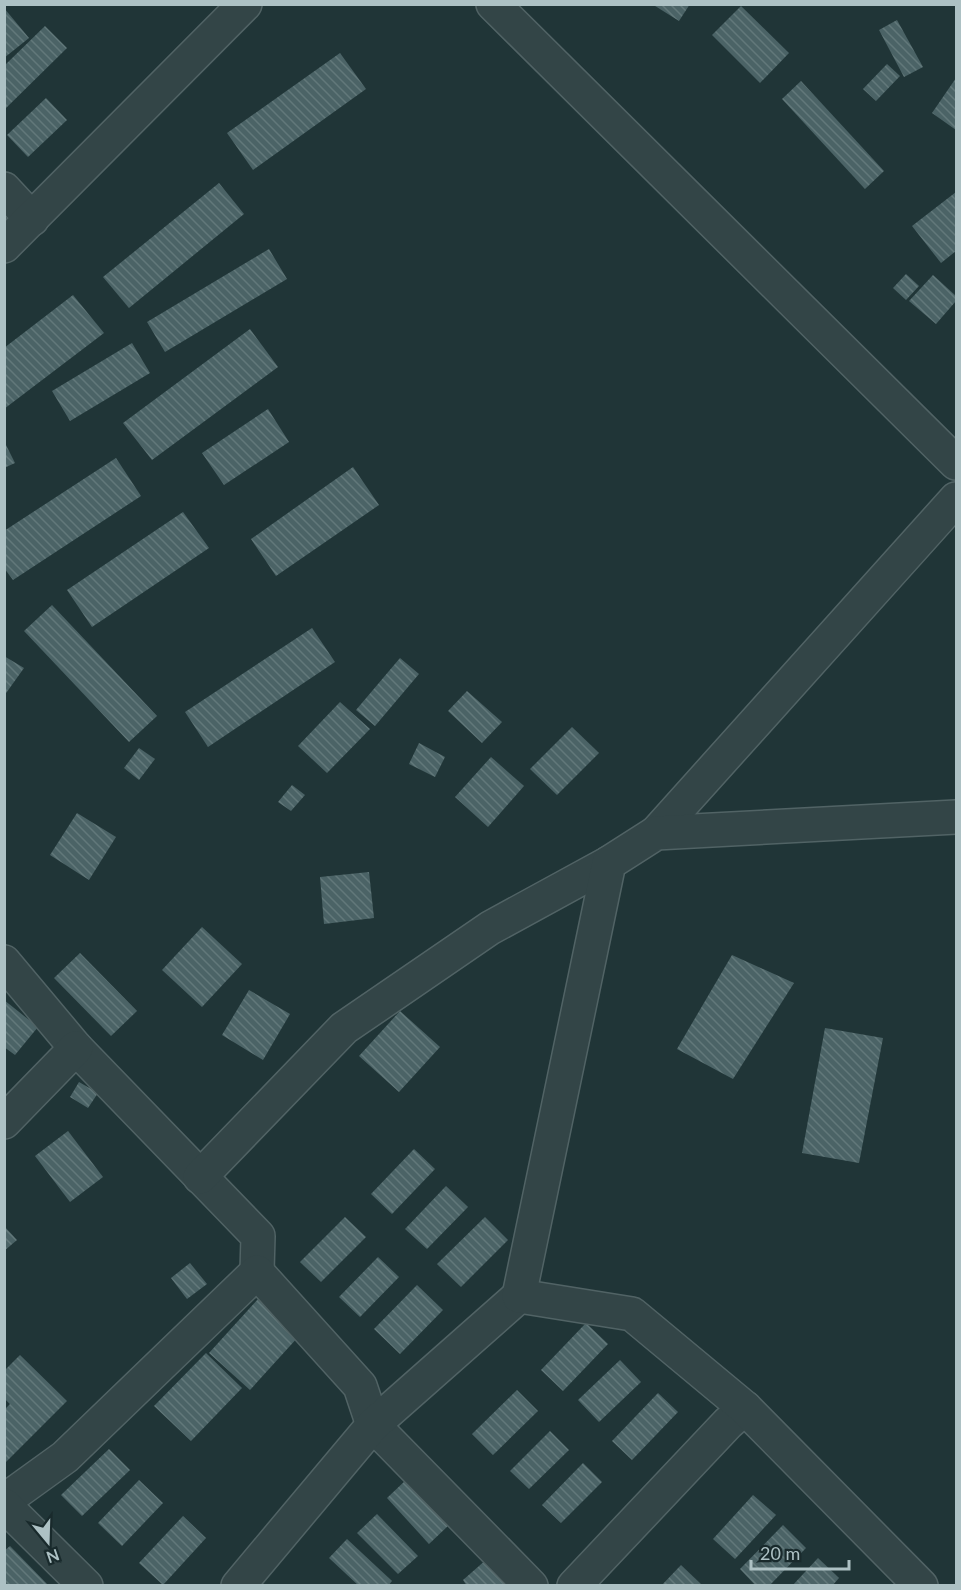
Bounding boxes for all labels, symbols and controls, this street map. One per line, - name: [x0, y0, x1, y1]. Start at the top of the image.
- north arrow: [18, 1512, 78, 1572]
- scale bar: [751, 1533, 848, 1571]
- text: 20 m: [760, 1542, 800, 1564]
- text: N: [44, 1546, 62, 1568]

